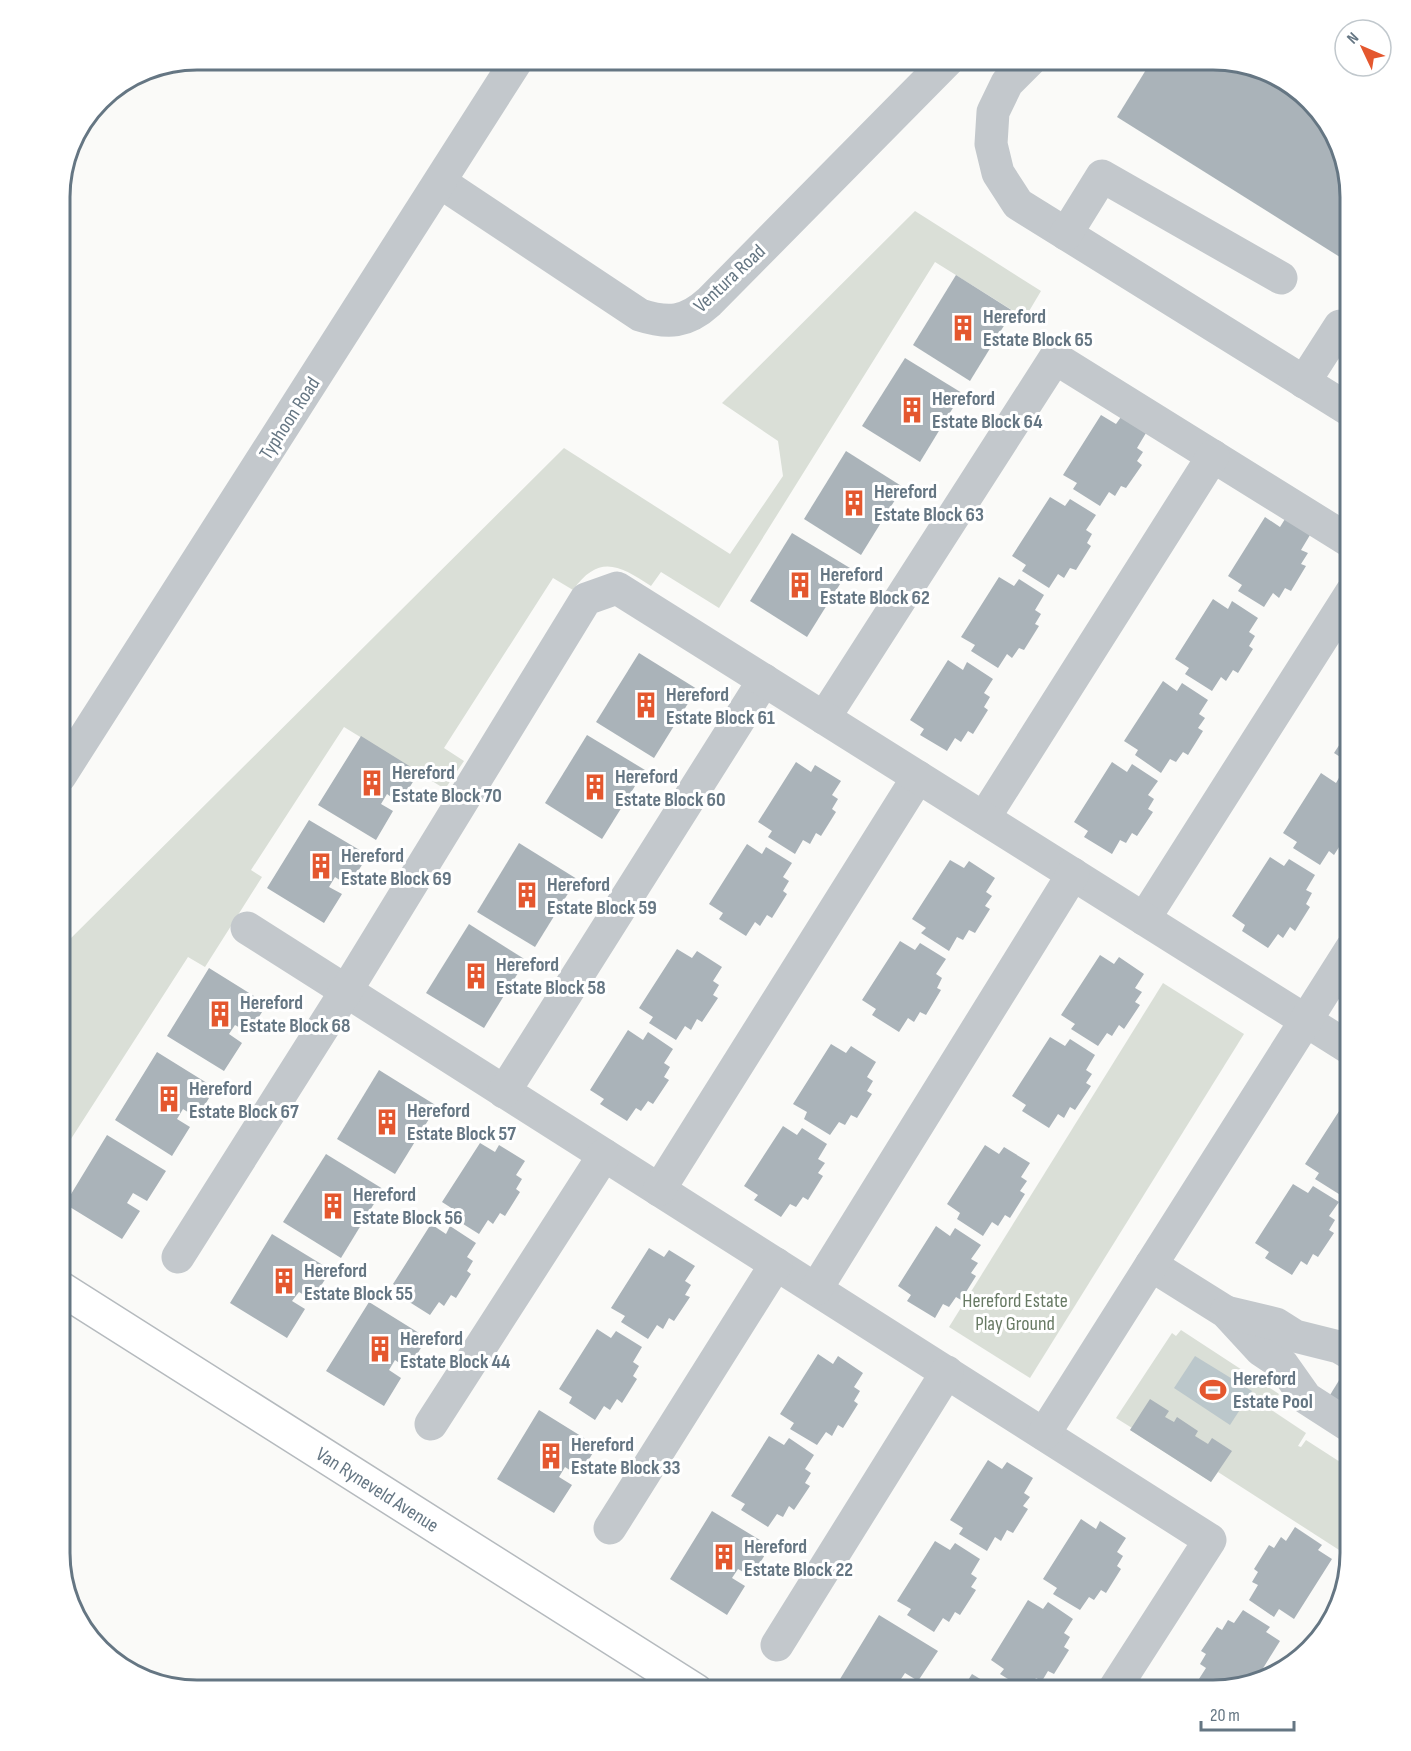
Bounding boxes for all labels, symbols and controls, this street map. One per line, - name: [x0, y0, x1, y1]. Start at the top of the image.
- north arrow: [1333, 18, 1393, 78]
- text: N: [1343, 29, 1363, 48]
- street label: Ventura Road: [689, 240, 770, 318]
- place label: Hereford Estate Block 65: [983, 305, 1093, 352]
- building icon: Hereford Estate Block 65: [948, 313, 978, 343]
- street label: Typhoon Road: [254, 373, 325, 464]
- place label: Hereford Estate Block 64: [932, 387, 1042, 434]
- building icon: Hereford Estate Block 64: [897, 395, 927, 425]
- place label: Hereford Estate Block 63: [874, 480, 984, 527]
- building icon: Hereford Estate Block 63: [839, 488, 869, 518]
- place label: Hereford Estate Block 62: [820, 563, 930, 610]
- building icon: Hereford Estate Block 62: [785, 570, 815, 600]
- place label: Hereford Estate Block 61: [666, 683, 775, 730]
- building icon: Hereford Estate Block 61: [631, 690, 661, 720]
- place label: Hereford Estate Block 70: [392, 761, 502, 808]
- place label: Hereford Estate Block 60: [615, 765, 726, 812]
- building icon: Hereford Estate Block 70: [357, 768, 387, 798]
- building icon: Hereford Estate Block 60: [580, 772, 610, 802]
- place label: Hereford Estate Block 69: [341, 844, 451, 891]
- building icon: Hereford Estate Block 69: [306, 851, 336, 881]
- place label: Hereford Estate Block 59: [547, 873, 657, 920]
- building icon: Hereford Estate Block 59: [512, 880, 542, 910]
- place label: Hereford Estate Block 58: [496, 953, 606, 1000]
- building icon: Hereford Estate Block 58: [461, 961, 491, 991]
- place label: Hereford Estate Block 68: [240, 991, 350, 1038]
- building icon: Hereford Estate Block 68: [205, 999, 235, 1029]
- place label: Hereford Estate Block 67: [189, 1077, 299, 1124]
- building icon: Hereford Estate Block 67: [154, 1084, 184, 1114]
- place label: Hereford Estate Block 57: [407, 1099, 516, 1146]
- building icon: Hereford Estate Block 57: [372, 1107, 402, 1137]
- place label: Hereford Estate Block 56: [353, 1183, 463, 1230]
- building icon: Hereford Estate Block 56: [318, 1191, 348, 1221]
- place label: Hereford Estate Block 55: [304, 1259, 413, 1306]
- building icon: Hereford Estate Block 55: [269, 1266, 299, 1296]
- park label: Hereford Estate Play Ground: [962, 1289, 1068, 1336]
- place label: Hereford Estate Block 44: [400, 1327, 510, 1374]
- building icon: Hereford Estate Block 44: [365, 1334, 395, 1364]
- place label: Hereford Estate Pool: [1233, 1367, 1313, 1414]
- sports icon: Hereford Estate Pool: [1198, 1375, 1228, 1405]
- place label: Hereford Estate Block 33: [571, 1433, 681, 1480]
- building icon: Hereford Estate Block 33: [536, 1441, 566, 1471]
- street label: Van Ryneveld Avenue: [311, 1442, 443, 1538]
- place label: Hereford Estate Block 22: [744, 1535, 853, 1582]
- building icon: Hereford Estate Block 22: [709, 1542, 739, 1572]
- scale bar: [1201, 1694, 1294, 1732]
- text: 20 m: [1210, 1705, 1240, 1726]

